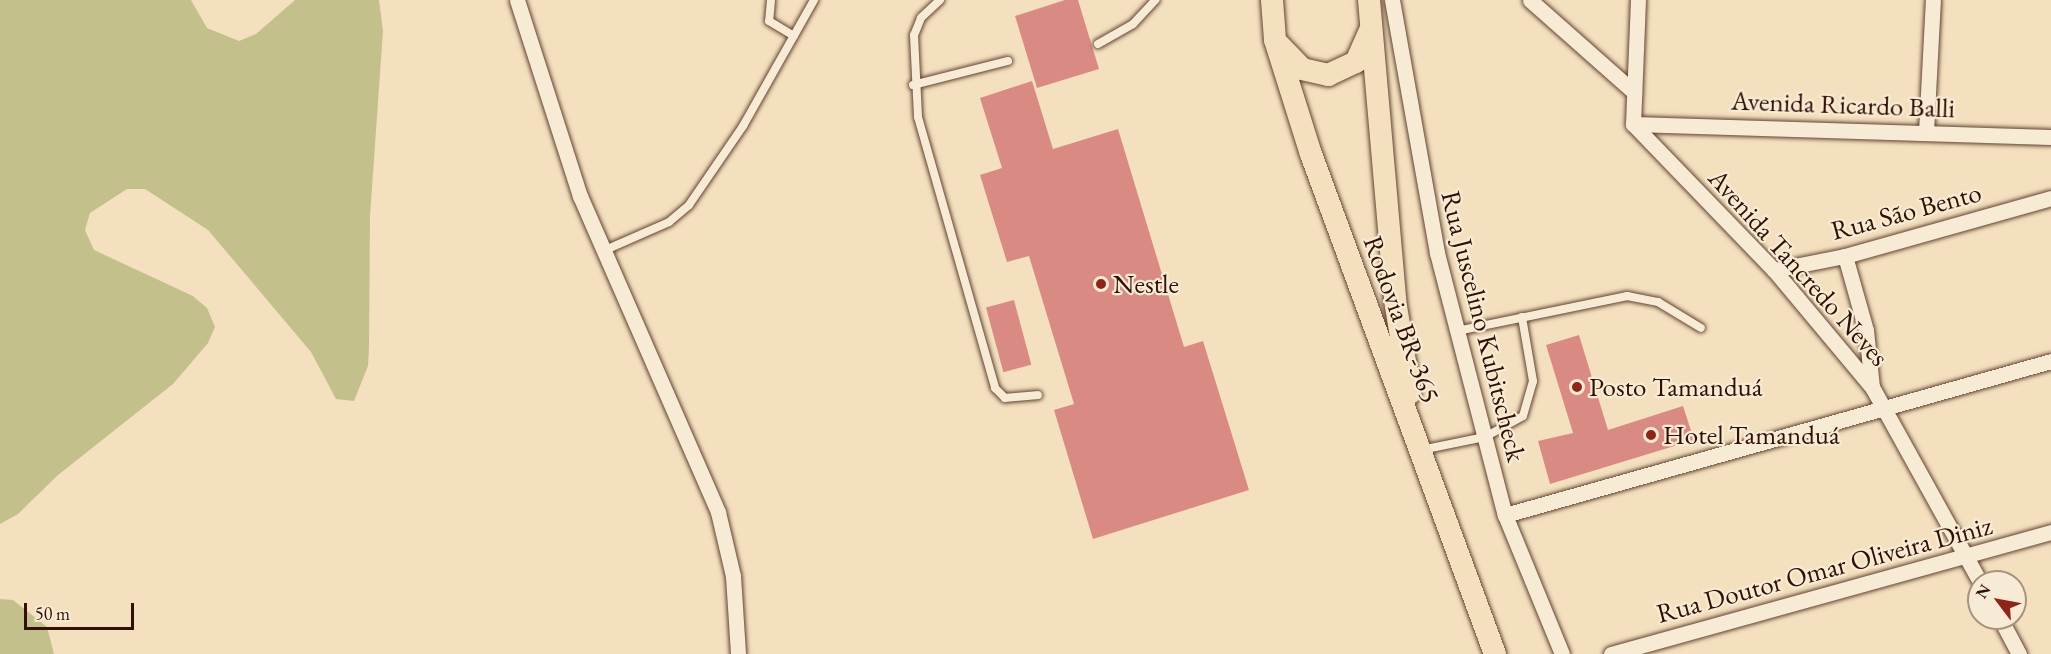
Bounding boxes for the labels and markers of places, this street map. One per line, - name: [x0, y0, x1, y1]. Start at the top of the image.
- place label: Nestle: [1113, 268, 1179, 300]
- marker: Nestle: [1094, 277, 1108, 291]
- place label: Posto Tamanduá: [1589, 371, 1763, 403]
- marker: Posto Tamanduá: [1570, 380, 1584, 394]
- place label: Hotel Tamanduá: [1663, 419, 1840, 451]
- marker: Hotel Tamanduá: [1644, 428, 1658, 442]

